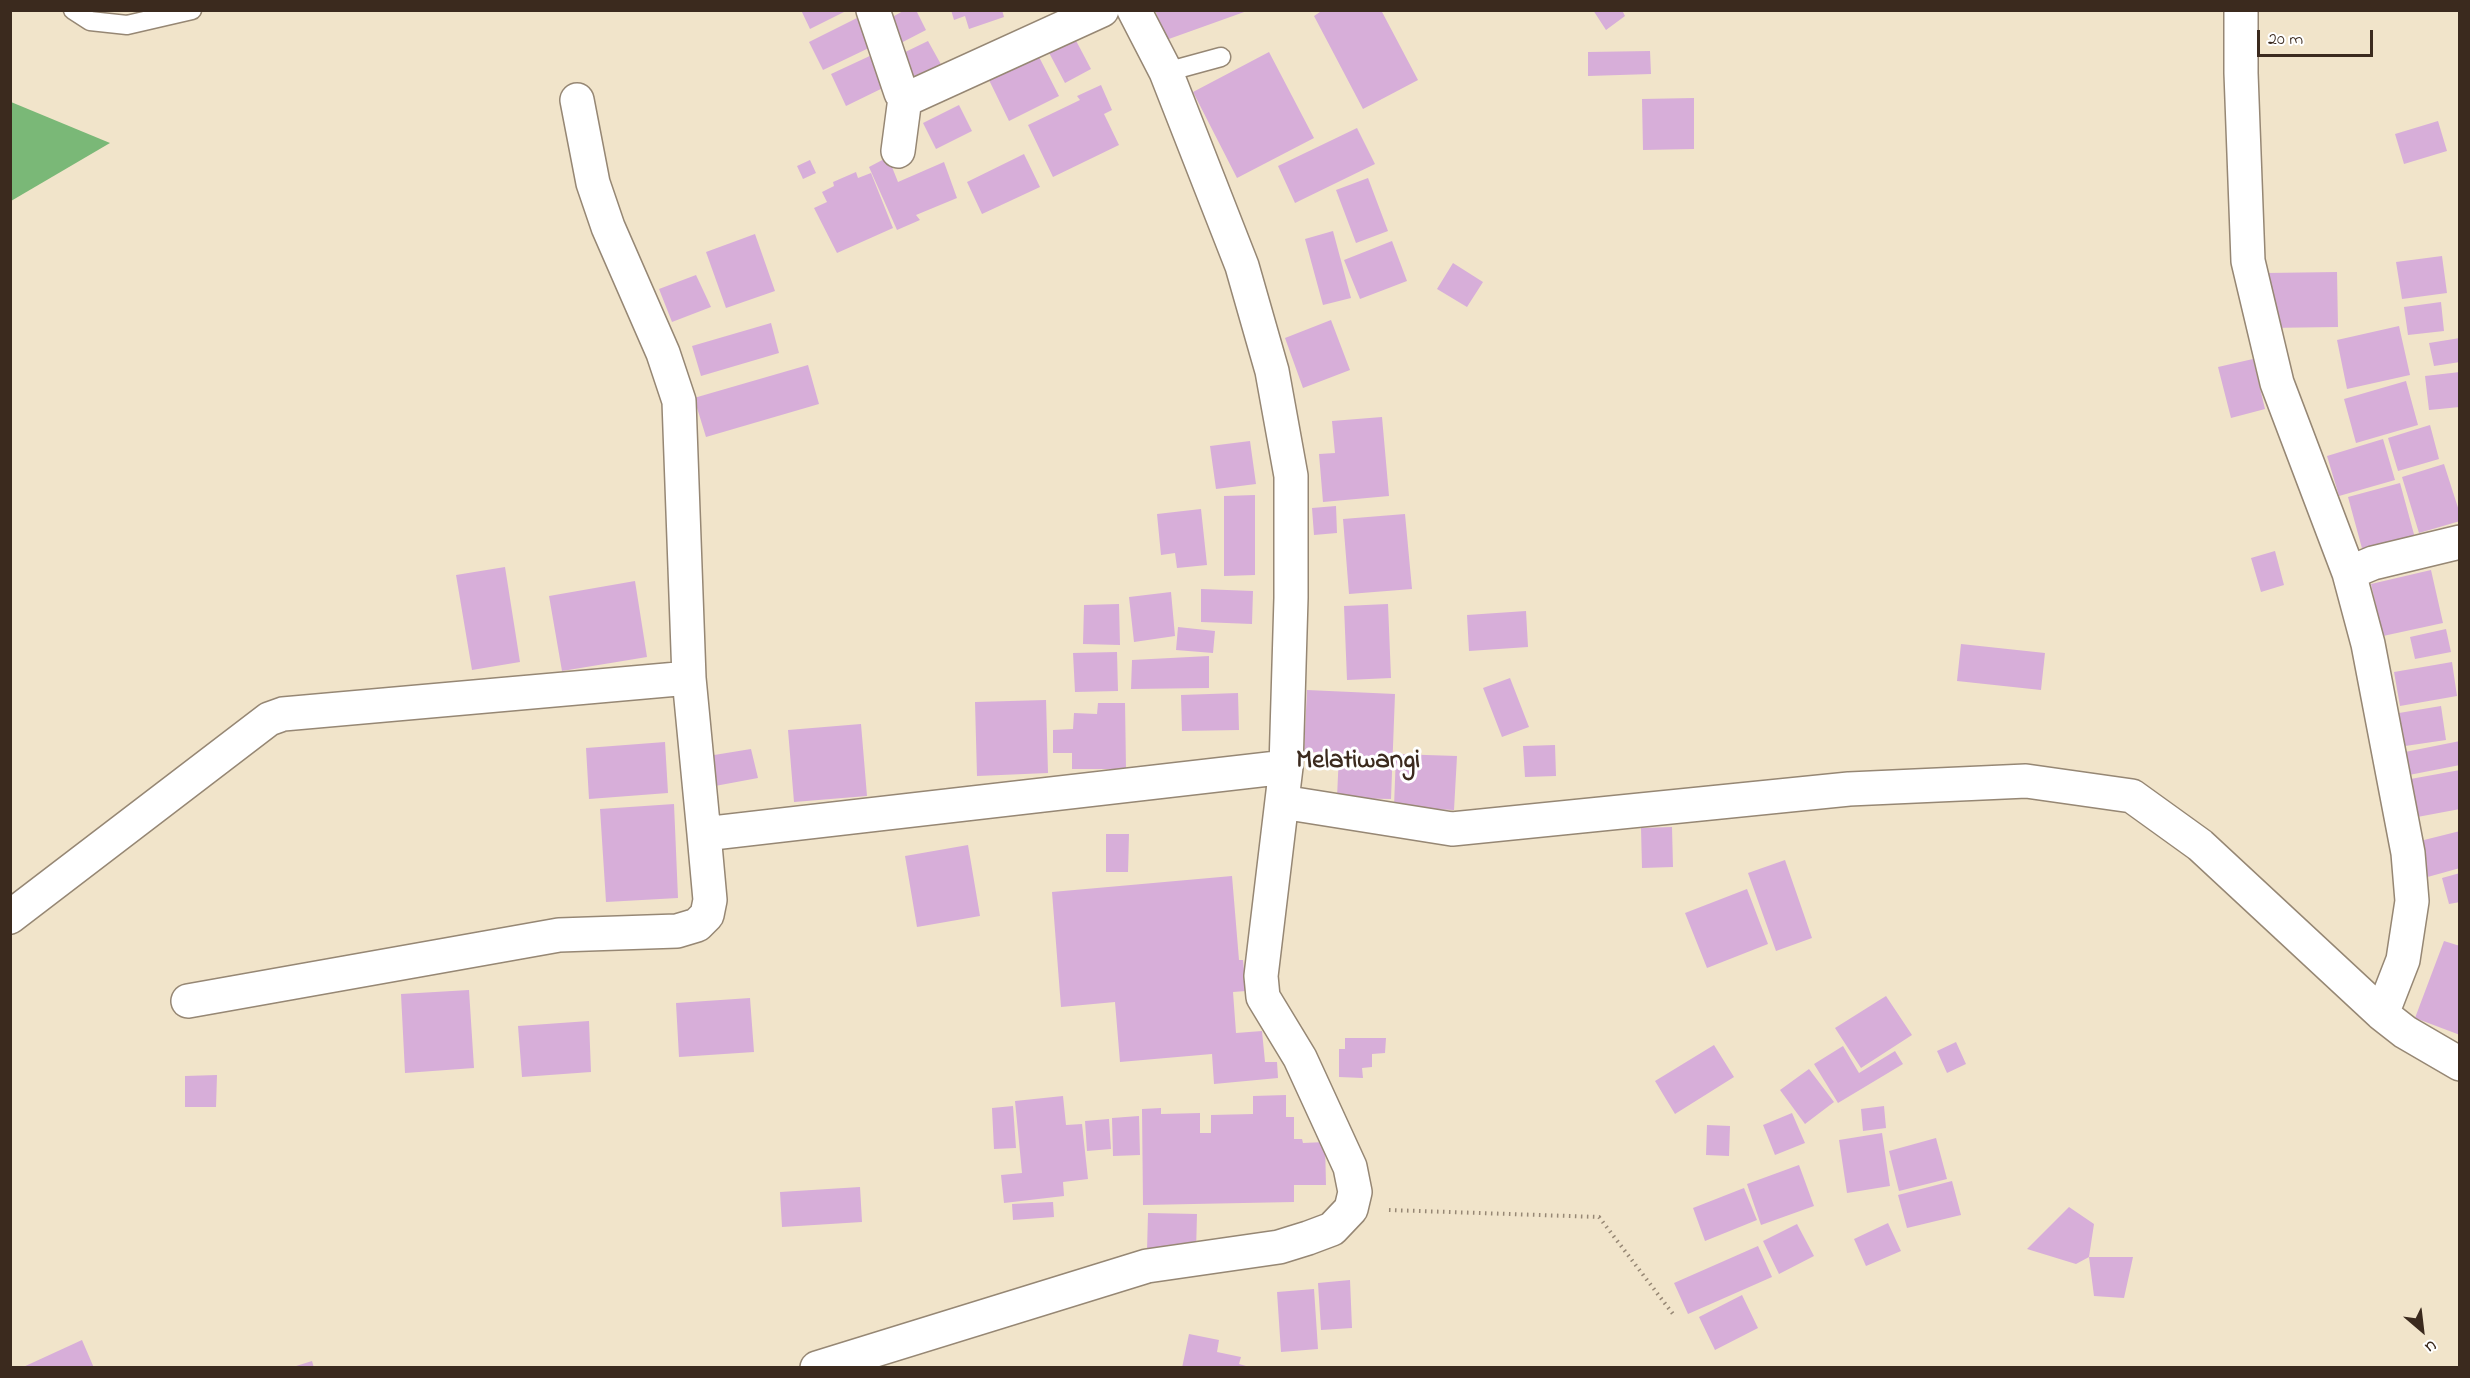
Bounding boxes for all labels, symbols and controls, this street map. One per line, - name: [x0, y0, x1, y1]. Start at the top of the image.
- scale bar: [2260, 18, 2376, 56]
- text: 20 m: [2268, 27, 2303, 53]
- district label: Melatiwangi: [1296, 747, 1420, 779]
- north arrow: [2392, 1300, 2452, 1360]
- text: U: [2420, 1333, 2441, 1359]

